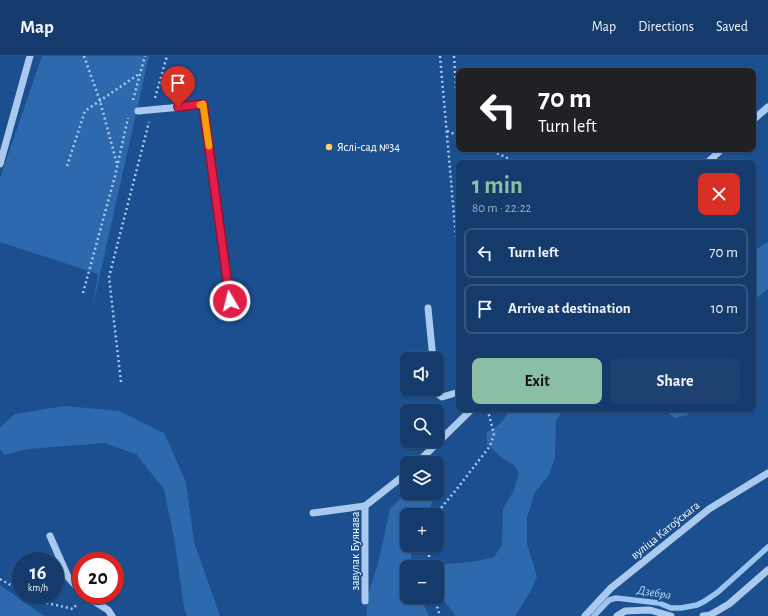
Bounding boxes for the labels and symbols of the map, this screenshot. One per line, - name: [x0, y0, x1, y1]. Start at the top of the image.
- pin: [161, 66, 195, 107]
- place label: Яслі-сад №34: [337, 141, 400, 153]
- marker: Яслі-сад №34: [324, 142, 334, 152]
- position arrow: [209, 280, 251, 322]
- street label: вуліца Катоўскага: [628, 498, 703, 562]
- street label: завулак Буянава: [349, 511, 362, 591]
- speed limit sign: 20: [72, 552, 124, 604]
- water label: Дзебра: [635, 583, 673, 602]

